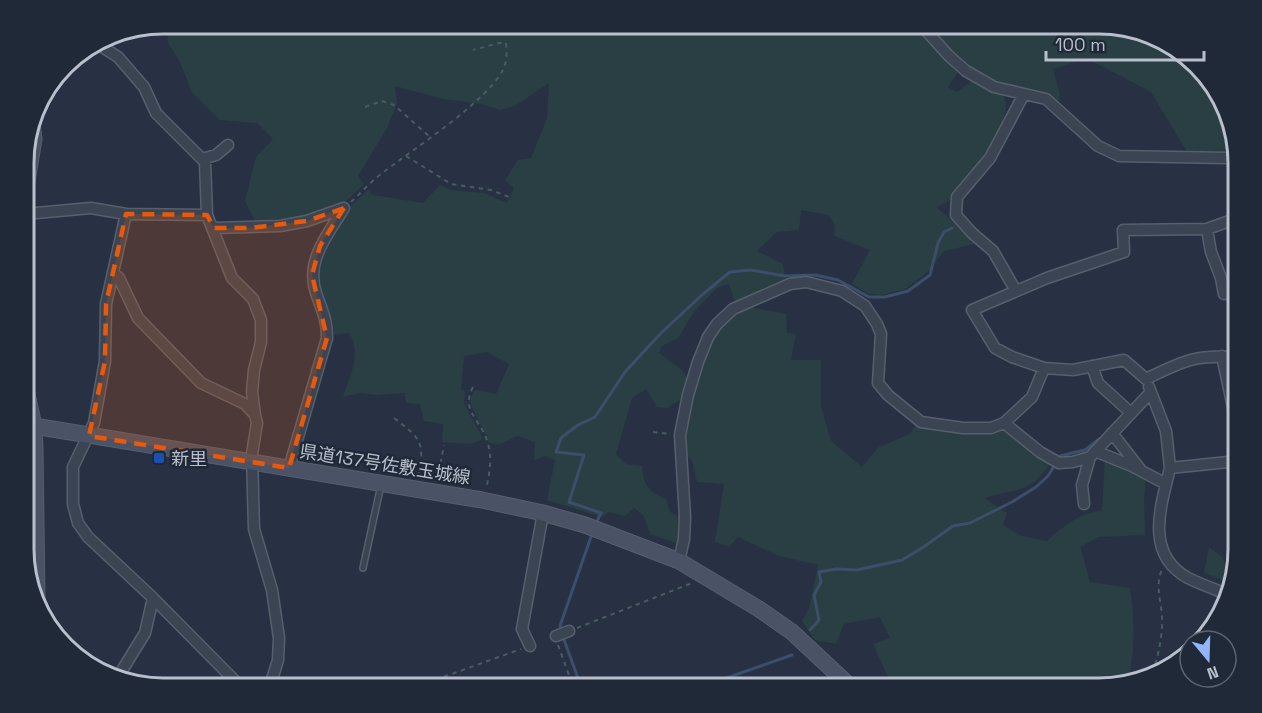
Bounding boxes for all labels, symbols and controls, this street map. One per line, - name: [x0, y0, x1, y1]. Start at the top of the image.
- scale bar: [1046, 24, 1204, 62]
- text: 100 m: [1055, 33, 1106, 56]
- street label: 県道137号佐敷玉城線: [298, 439, 472, 489]
- place label: 新里: [171, 447, 207, 470]
- marker: 新里: [152, 451, 166, 465]
- north arrow: [1178, 629, 1238, 689]
- text: N: [1204, 661, 1221, 684]

